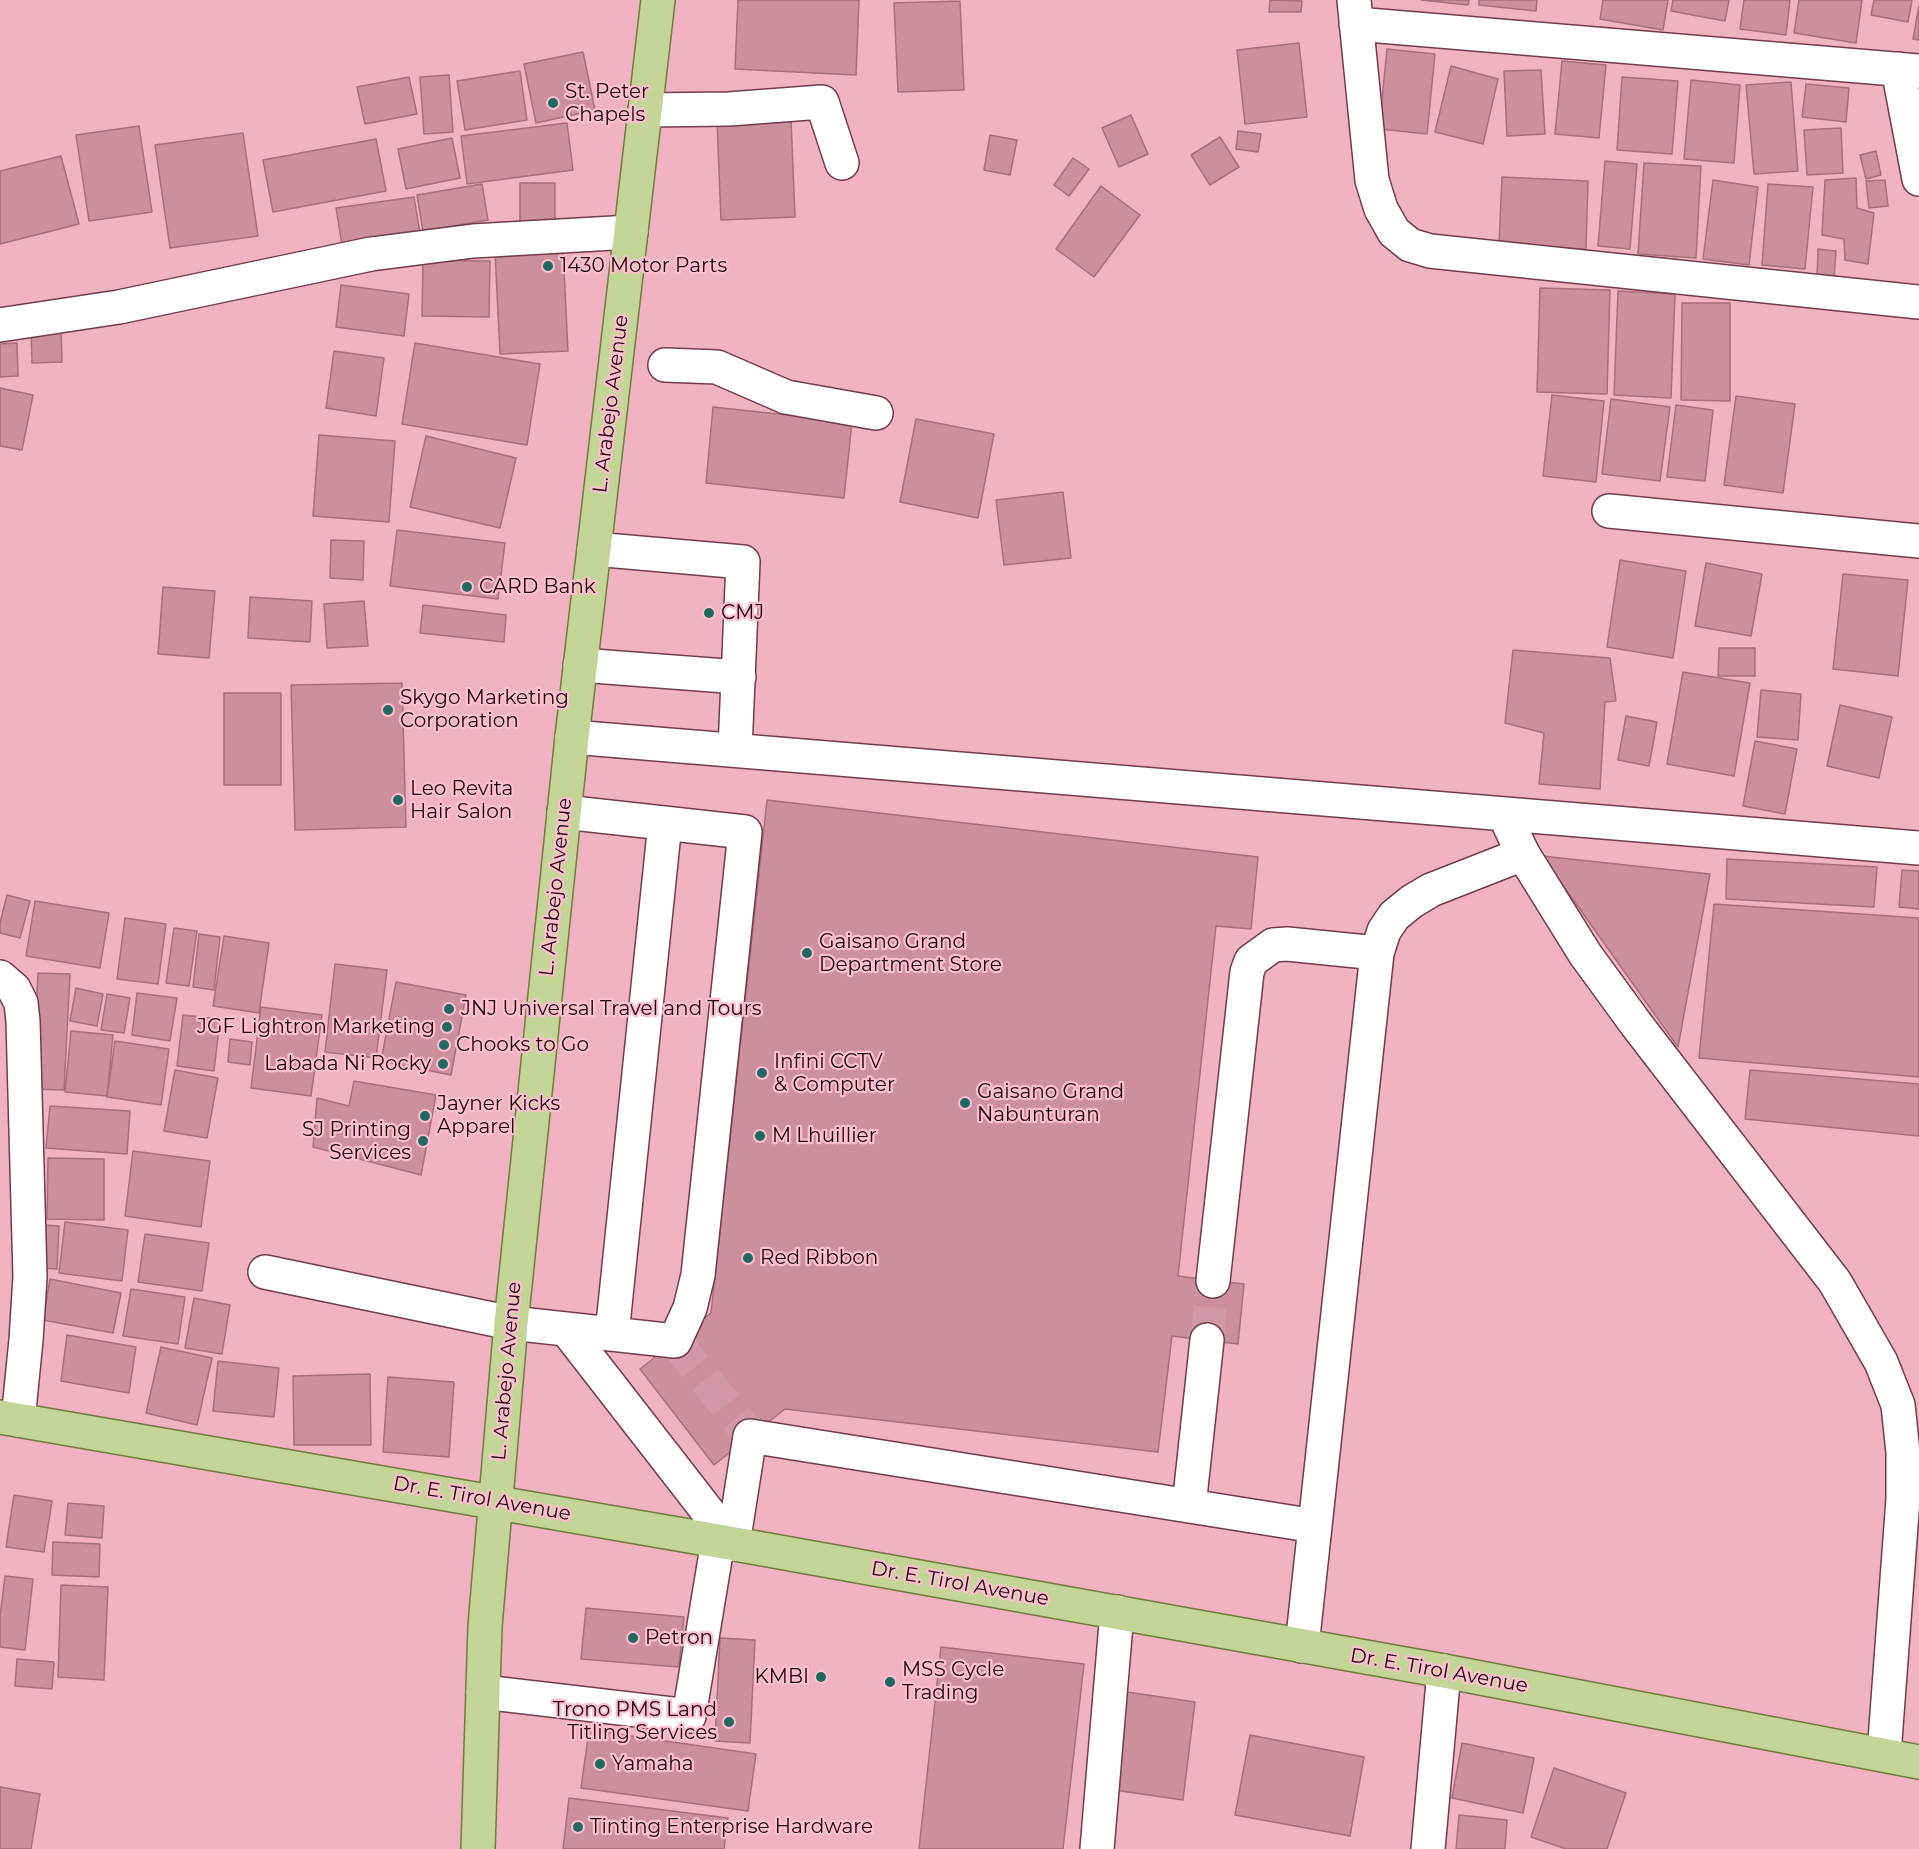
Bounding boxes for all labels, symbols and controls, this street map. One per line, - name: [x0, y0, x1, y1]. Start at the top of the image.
- place label: St. Peter Chapels: [565, 80, 649, 127]
- marker: St. Peter Chapels: [546, 96, 560, 110]
- place label: 1430 Motor Parts: [560, 254, 727, 278]
- marker: 1430 Motor Parts: [541, 259, 555, 273]
- street label: L. Arabejo Avenue: [588, 313, 634, 495]
- place label: CARD Bank: [479, 575, 596, 599]
- marker: CARD Bank: [460, 580, 474, 594]
- place label: CMJ: [721, 601, 764, 625]
- marker: CMJ: [702, 606, 716, 620]
- place label: Skygo Marketing Corporation: [400, 686, 569, 733]
- marker: Skygo Marketing Corporation: [381, 703, 395, 717]
- place label: Leo Revita Hair Salon: [410, 777, 513, 824]
- marker: Leo Revita Hair Salon: [391, 793, 405, 807]
- street label: L. Arabejo Avenue: [535, 797, 577, 977]
- place label: Gaisano Grand Department Store: [819, 930, 1002, 977]
- marker: Gaisano Grand Department Store: [800, 946, 814, 960]
- place label: JNJ Universal Travel and Tours: [461, 997, 762, 1021]
- marker: JNJ Universal Travel and Tours: [442, 1002, 456, 1016]
- place label: JGF Lightron Marketing: [197, 1015, 435, 1039]
- marker: JGF Lightron Marketing: [440, 1020, 454, 1034]
- place label: Chooks to Go: [456, 1033, 589, 1057]
- marker: Chooks to Go: [437, 1038, 451, 1052]
- place label: Infini CCTV & Computer: [774, 1050, 895, 1097]
- place label: Labada Ni Rocky: [264, 1052, 431, 1076]
- marker: Labada Ni Rocky: [436, 1057, 450, 1071]
- marker: Infini CCTV & Computer: [755, 1066, 769, 1080]
- place label: Gaisano Grand Nabunturan: [977, 1080, 1124, 1127]
- place label: Jayner Kicks Apparel: [437, 1092, 560, 1139]
- marker: Gaisano Grand Nabunturan: [958, 1096, 972, 1110]
- marker: Jayner Kicks Apparel: [418, 1109, 432, 1123]
- place label: SJ Printing Services: [302, 1118, 411, 1165]
- place label: M Lhuillier: [772, 1124, 877, 1148]
- marker: M Lhuillier: [753, 1129, 767, 1143]
- marker: SJ Printing Services: [416, 1134, 430, 1148]
- place label: Red Ribbon: [760, 1246, 878, 1270]
- marker: Red Ribbon: [741, 1251, 755, 1265]
- street label: L. Arabejo Avenue: [487, 1281, 527, 1461]
- street label: Dr. E. Tirol Avenue: [391, 1472, 573, 1526]
- street label: Dr. E. Tirol Avenue: [869, 1557, 1051, 1611]
- place label: Petron: [645, 1626, 713, 1650]
- marker: Petron: [626, 1631, 640, 1645]
- street label: Dr. E. Tirol Avenue: [1348, 1644, 1530, 1698]
- place label: MSS Cycle Trading: [902, 1658, 1004, 1705]
- place label: KMBI: [755, 1665, 809, 1689]
- marker: KMBI: [814, 1670, 828, 1684]
- marker: MSS Cycle Trading: [883, 1675, 897, 1689]
- place label: Trono PMS Land Titling Services: [553, 1698, 717, 1745]
- marker: Trono PMS Land Titling Services: [722, 1715, 736, 1729]
- place label: Yamaha: [612, 1752, 694, 1776]
- marker: Yamaha: [593, 1757, 607, 1771]
- place label: Tinting Enterprise Hardware: [590, 1815, 873, 1839]
- marker: Tinting Enterprise Hardware: [571, 1820, 585, 1834]

